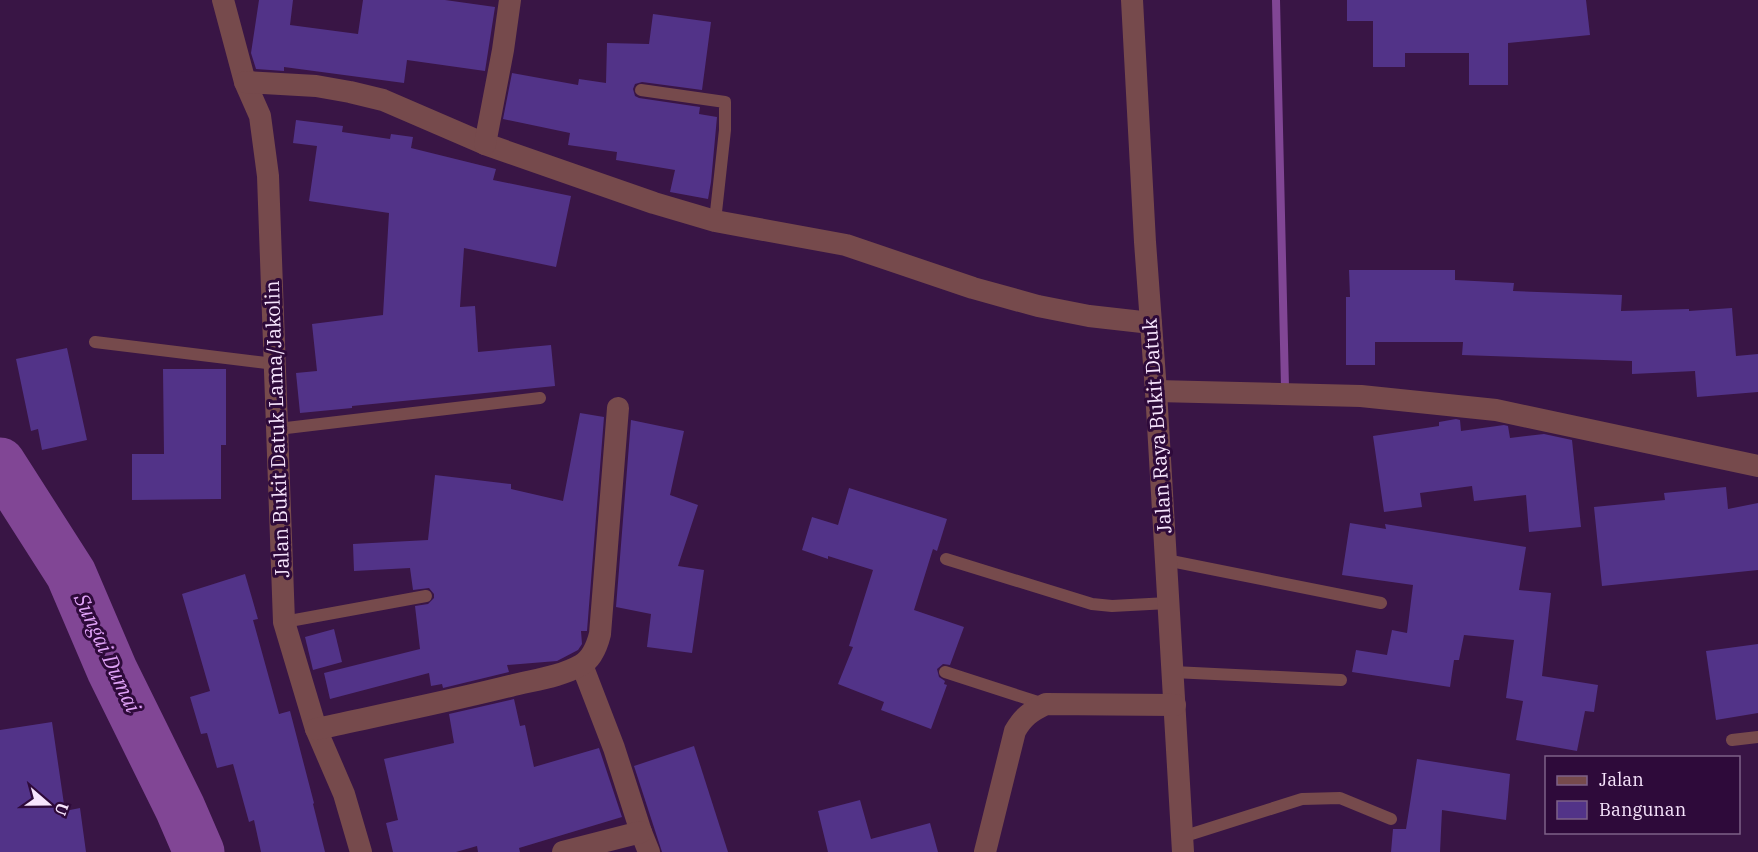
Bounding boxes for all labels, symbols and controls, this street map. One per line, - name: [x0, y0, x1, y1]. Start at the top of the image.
- street label: Jalan Bukit Datuk Lama/Jakolin: [258, 280, 295, 578]
- street label: Jalan Raya Bukit Datuk: [1135, 317, 1177, 535]
- water label: Sungai Dumai: [68, 588, 148, 717]
- legend: [1545, 756, 1740, 834]
- text: Jalan: [1599, 768, 1644, 791]
- north arrow: [18, 774, 78, 834]
- text: Bangunan: [1599, 798, 1686, 821]
- text: U: [51, 800, 74, 818]

